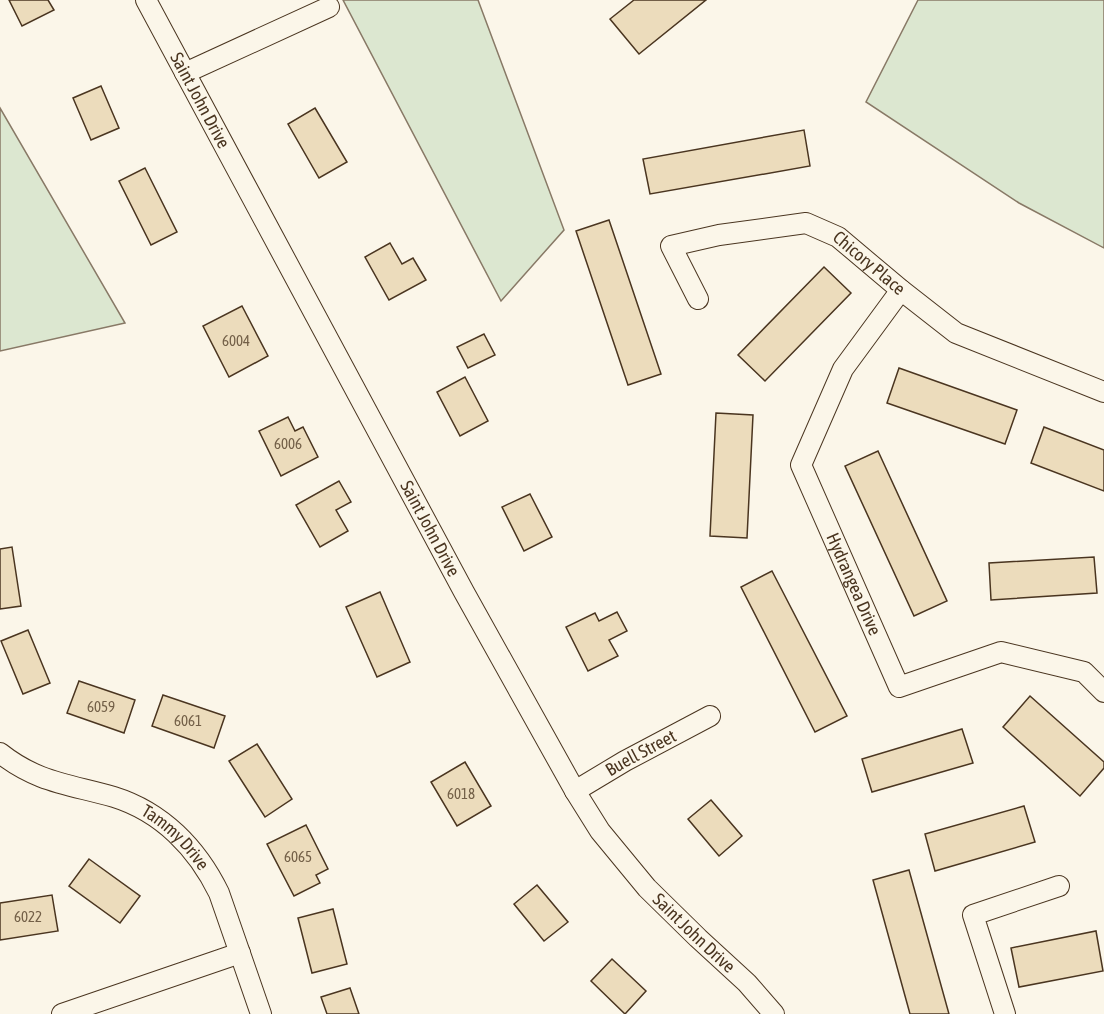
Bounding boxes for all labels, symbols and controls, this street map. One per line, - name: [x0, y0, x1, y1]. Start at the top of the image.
- street label: Saint John Drive: [166, 49, 235, 152]
- street label: Chicory Place: [829, 226, 910, 299]
- house number: 6004: [222, 332, 250, 349]
- house number: 6006: [274, 435, 302, 452]
- street label: Saint John Drive: [396, 477, 465, 580]
- street label: Hydrangea Drive: [822, 529, 886, 638]
- house number: 6059: [87, 698, 115, 715]
- house number: 6061: [174, 712, 202, 729]
- street label: Buell Street: [601, 725, 679, 780]
- house number: 6018: [447, 785, 475, 802]
- street label: Tammy Drive: [138, 800, 214, 874]
- house number: 6065: [284, 848, 312, 865]
- street label: Saint John Drive: [649, 889, 740, 977]
- house number: 6022: [14, 908, 42, 925]

